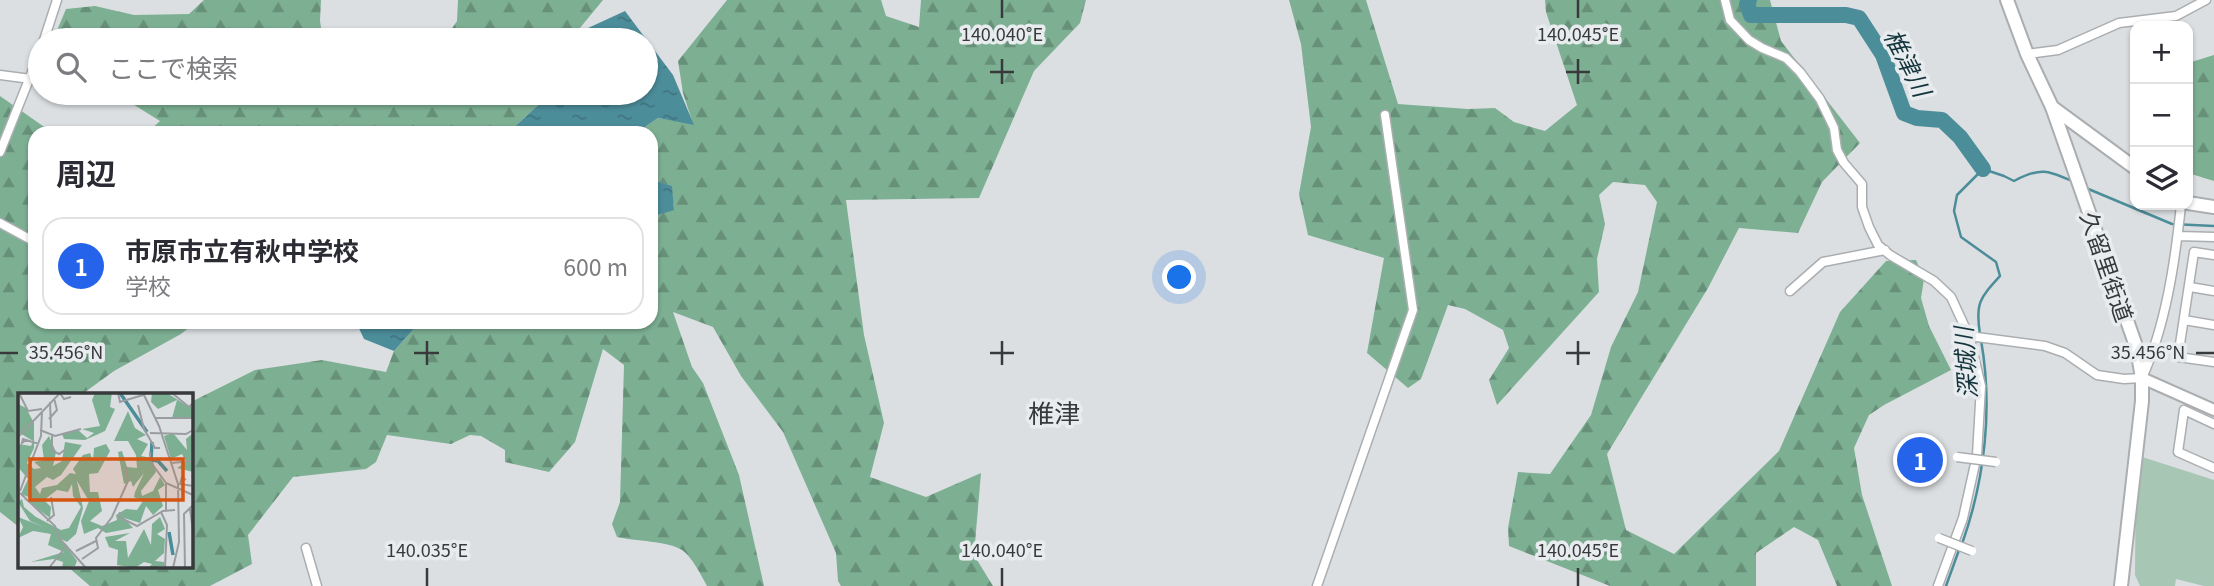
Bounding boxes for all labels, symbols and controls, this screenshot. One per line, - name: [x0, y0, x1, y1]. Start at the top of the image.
- text: 140.040°E: [961, 20, 1043, 46]
- text: 140.045°E: [1537, 20, 1619, 46]
- map controls: [2130, 21, 2193, 210]
- button: +: [2130, 21, 2193, 84]
- water label: 椎津川: [1877, 22, 1942, 105]
- search box: [28, 28, 658, 105]
- icon: search: [52, 48, 90, 86]
- text: ここで検索: [108, 48, 238, 85]
- button: −: [2130, 84, 2193, 147]
- button: layers: [2130, 147, 2193, 210]
- text: 周辺: [56, 150, 116, 194]
- street label: 久留里街道: [2073, 206, 2143, 326]
- text: 市原市立有秋中学校: [125, 231, 359, 268]
- text: 1: [74, 249, 88, 283]
- text: 600 m: [563, 249, 628, 283]
- your location: [1162, 260, 1196, 294]
- text: 学校: [125, 268, 171, 302]
- water label: 深城川: [1944, 323, 1984, 400]
- text: 35.456°N: [29, 338, 103, 364]
- text: 35.456°N: [2111, 338, 2185, 364]
- inset map: [18, 393, 192, 568]
- district label: 椎津: [1028, 393, 1080, 430]
- pin: 1: [1897, 434, 1943, 486]
- text: 140.035°E: [386, 536, 468, 562]
- text: 140.040°E: [961, 536, 1043, 562]
- text: 140.045°E: [1537, 536, 1619, 562]

